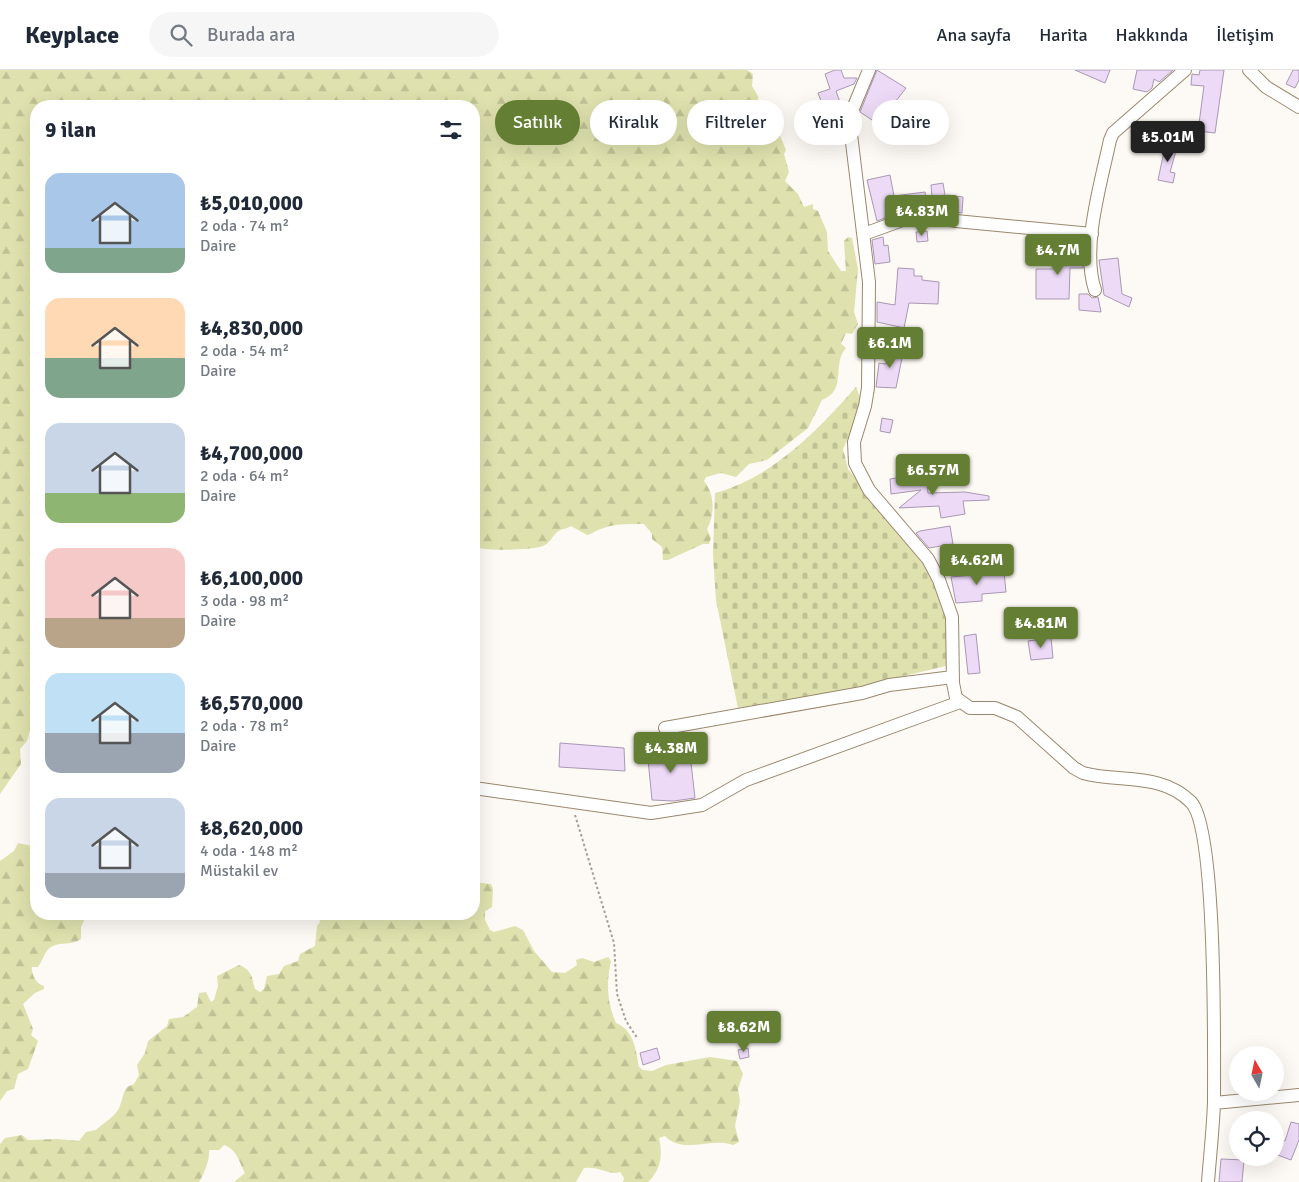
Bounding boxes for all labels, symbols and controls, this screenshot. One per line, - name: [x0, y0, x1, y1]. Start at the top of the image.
- search box: [149, 12, 499, 57]
- text: Keyplace: [25, 20, 119, 50]
- icon: search: [167, 21, 195, 49]
- text: Burada ara: [207, 23, 295, 47]
- text: Ana sayfa: [937, 24, 1011, 46]
- text: Harita: [1039, 24, 1088, 46]
- text: Hakkında: [1116, 24, 1188, 46]
- text: İletişim: [1216, 24, 1274, 46]
- chip: Satılık: [495, 100, 580, 145]
- chip: Kiralık: [590, 100, 677, 145]
- chip: Filtreler: [687, 100, 784, 145]
- chip: Yeni: [794, 100, 862, 145]
- chip: Daire: [872, 100, 949, 145]
- icon: filters: [437, 116, 465, 144]
- text: 9 ilan: [45, 117, 96, 143]
- pin: ₺5.01M: [1127, 121, 1209, 163]
- text: ₺5.01M: [1142, 127, 1194, 147]
- text: ₺5,010,000: [200, 190, 303, 216]
- icon: home: [85, 193, 145, 253]
- pin: ₺4.83M: [881, 194, 963, 237]
- text: ₺4.83M: [896, 201, 948, 221]
- text: 2 oda · 74 m²: [200, 216, 289, 236]
- pin: ₺4.7M: [1023, 234, 1093, 276]
- text: Daire: [200, 236, 236, 256]
- text: ₺4.7M: [1036, 240, 1080, 260]
- text: ₺4,830,000: [200, 315, 303, 341]
- icon: home: [85, 318, 145, 378]
- pin: ₺6.1M: [855, 326, 925, 369]
- text: ₺6.1M: [868, 333, 912, 353]
- text: 2 oda · 54 m²: [200, 341, 289, 361]
- text: Daire: [200, 361, 236, 381]
- text: ₺4,700,000: [200, 440, 303, 466]
- icon: home: [85, 443, 145, 503]
- pin: ₺6.57M: [892, 454, 974, 496]
- text: ₺6.57M: [907, 460, 959, 480]
- text: 2 oda · 64 m²: [200, 466, 289, 486]
- text: Daire: [200, 486, 236, 506]
- pin: ₺4.62M: [936, 544, 1018, 586]
- text: ₺4.62M: [951, 550, 1003, 570]
- text: ₺6,100,000: [200, 565, 303, 591]
- icon: home: [85, 568, 145, 628]
- text: 3 oda · 98 m²: [200, 591, 289, 611]
- pin: ₺4.81M: [1000, 606, 1082, 649]
- text: Daire: [200, 611, 236, 631]
- text: ₺4.81M: [1015, 613, 1067, 633]
- text: ₺6,570,000: [200, 690, 303, 716]
- icon: home: [85, 693, 145, 753]
- text: 2 oda · 78 m²: [200, 716, 289, 736]
- pin: ₺4.38M: [630, 732, 712, 774]
- text: Daire: [200, 736, 236, 756]
- text: ₺4.38M: [645, 738, 697, 758]
- text: ₺8,620,000: [200, 815, 303, 841]
- icon: home: [85, 818, 145, 878]
- text: 4 oda · 148 m²: [200, 841, 298, 861]
- text: Müstakil ev: [200, 861, 278, 881]
- pin: ₺8.62M: [703, 1010, 785, 1053]
- text: ₺8.62M: [718, 1017, 770, 1037]
- north arrow: [1229, 1046, 1284, 1101]
- map controls: [1229, 1046, 1284, 1166]
- button: locate: [1229, 1111, 1284, 1166]

